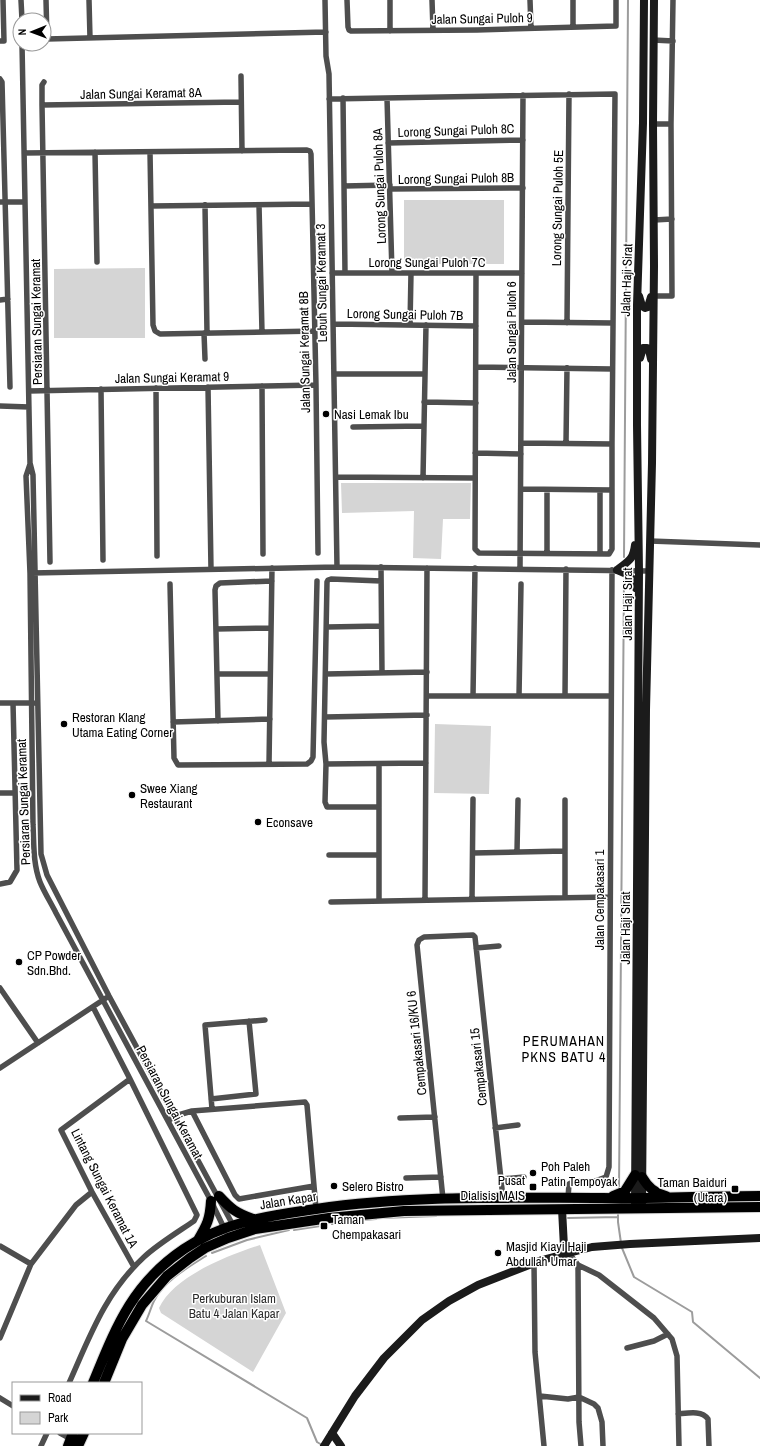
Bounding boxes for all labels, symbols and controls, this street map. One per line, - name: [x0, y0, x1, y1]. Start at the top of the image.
- street label: Jalan Sungai Puloh 9: [431, 9, 533, 28]
- north arrow: [12, 12, 52, 52]
- text: N: [15, 29, 29, 36]
- street label: Jalan Sungai Keramat 8A: [80, 84, 203, 103]
- street label: Lorong Sungai Puloh 8C: [397, 120, 515, 141]
- street label: Lorong Sungai Puloh 8A: [369, 127, 390, 244]
- street label: Lorong Sungai Puloh 5E: [548, 150, 567, 266]
- street label: Lorong Sungai Puloh 8B: [398, 169, 514, 188]
- street label: Lebuh Sungai Keramat 3: [312, 224, 331, 342]
- street label: Jalan Haji Sirat: [617, 243, 636, 317]
- street label: Lorong Sungai Puloh 7C: [369, 254, 486, 271]
- street label: Persiaran Sungai Keramat: [27, 259, 46, 385]
- street label: Jalan Sungai Puloh 6: [503, 281, 520, 383]
- street label: Jalan Sungai Keramat 8B: [295, 291, 314, 413]
- street label: Lorong Sungai Puloh 7B: [347, 305, 463, 324]
- street label: Jalan Sungai Keramat 9: [115, 368, 229, 387]
- place label: Nasi Lemak Ibu: [334, 406, 409, 423]
- marker: Nasi Lemak Ibu: [321, 409, 331, 419]
- street label: Jalan Haji Sirat: [619, 568, 636, 640]
- place label: Restoran Klang Utama Eating Corner: [72, 709, 173, 741]
- marker: Restoran Klang Utama Eating Corner: [59, 719, 69, 729]
- street label: Persiaran Sungai Keramat: [13, 739, 34, 865]
- place label: Swee Xiang Restaurant: [140, 780, 198, 812]
- marker: Swee Xiang Restaurant: [127, 790, 137, 800]
- place label: Econsave: [266, 814, 313, 831]
- marker: Econsave: [253, 817, 263, 827]
- street label: Jalan Cempakasari 1: [591, 850, 608, 950]
- street label: Jalan Haji Sirat: [617, 892, 634, 964]
- place label: CP Powder Sdn.Bhd.: [27, 947, 81, 979]
- marker: CP Powder Sdn.Bhd.: [14, 957, 24, 967]
- street label: Cempakasari 16/KU 6: [403, 990, 430, 1096]
- street label: Cempakasari 15: [466, 1027, 491, 1107]
- district label: PERUMAHAN PKNS BATU 4: [522, 1032, 606, 1066]
- street label: Persiaran Sungai Keramat: [132, 1043, 207, 1162]
- street label: Lintang Sungai Keramat 1A: [67, 1126, 142, 1251]
- place label: Poh Paleh Patin Tempoyak: [541, 1158, 618, 1190]
- marker: Poh Paleh Patin Tempoyak: [528, 1168, 538, 1178]
- place label: Pusat Dialisis MAIS: [460, 1172, 525, 1204]
- place label: Taman Baiduri (Utara): [657, 1174, 727, 1206]
- place label: Selero Bistro: [342, 1178, 404, 1195]
- marker: Selero Bistro: [329, 1181, 339, 1191]
- marker: Pusat Dialisis MAIS: [528, 1182, 538, 1192]
- marker: Taman Baiduri (Utara): [730, 1184, 740, 1194]
- street label: Jalan Kapar: [259, 1188, 318, 1213]
- place label: Taman Chempakasari: [332, 1211, 401, 1243]
- marker: Taman Chempakasari: [319, 1221, 329, 1231]
- place label: Masjid Kiayi Haji Abdullah Umar: [505, 1238, 587, 1270]
- marker: Masjid Kiayi Haji Abdullah Umar: [493, 1248, 503, 1258]
- park label: Perkuburan Islam Batu 4 Jalan Kapar: [189, 1290, 280, 1322]
- legend: [12, 1382, 142, 1434]
- text: Road: [48, 1390, 72, 1406]
- text: Park: [48, 1410, 68, 1426]

